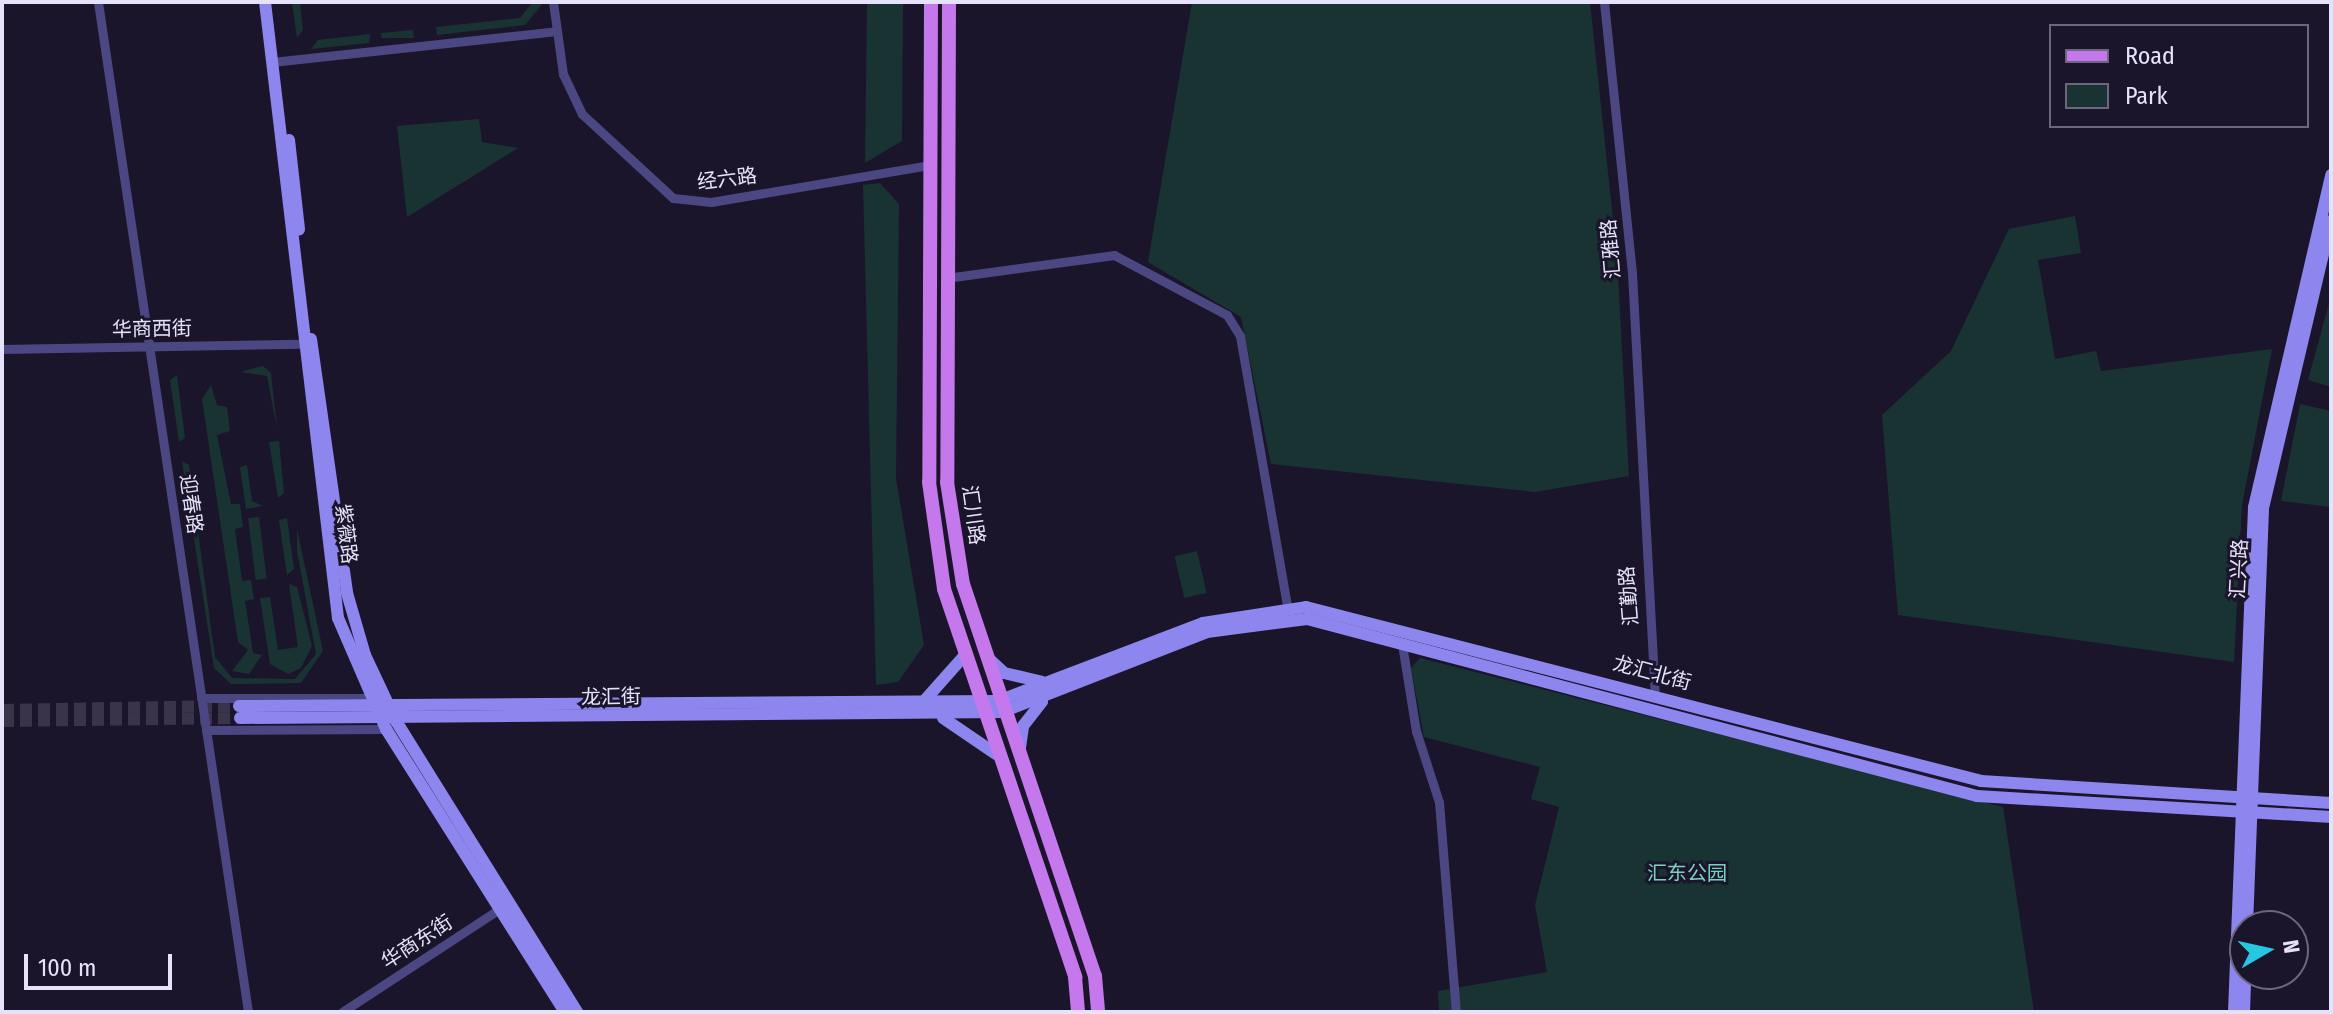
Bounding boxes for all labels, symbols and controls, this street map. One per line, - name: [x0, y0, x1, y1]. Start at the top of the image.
- legend: [2049, 24, 2309, 128]
- text: Road: [2125, 42, 2175, 70]
- text: Park: [2125, 82, 2168, 110]
- street label: 经六路: [696, 163, 758, 195]
- street label: 汇雅路: [1596, 218, 1626, 280]
- street label: 华商西街: [112, 316, 192, 342]
- street label: 迎春路: [175, 473, 207, 535]
- street label: 汇川路: [957, 484, 989, 546]
- street label: 紫薇路: [330, 503, 362, 565]
- street label: 汇兴路: [2225, 538, 2253, 600]
- street label: 汇勤路: [1614, 565, 1644, 627]
- street label: 龙汇北街: [1610, 651, 1694, 695]
- street label: 龙汇街: [581, 684, 641, 710]
- park label: 汇东公园: [1647, 861, 1727, 885]
- street label: 华商东街: [377, 910, 457, 974]
- north arrow: [2229, 910, 2309, 990]
- scale bar: [28, 938, 176, 988]
- text: N: [2277, 938, 2306, 955]
- text: 100 m: [38, 954, 96, 982]

